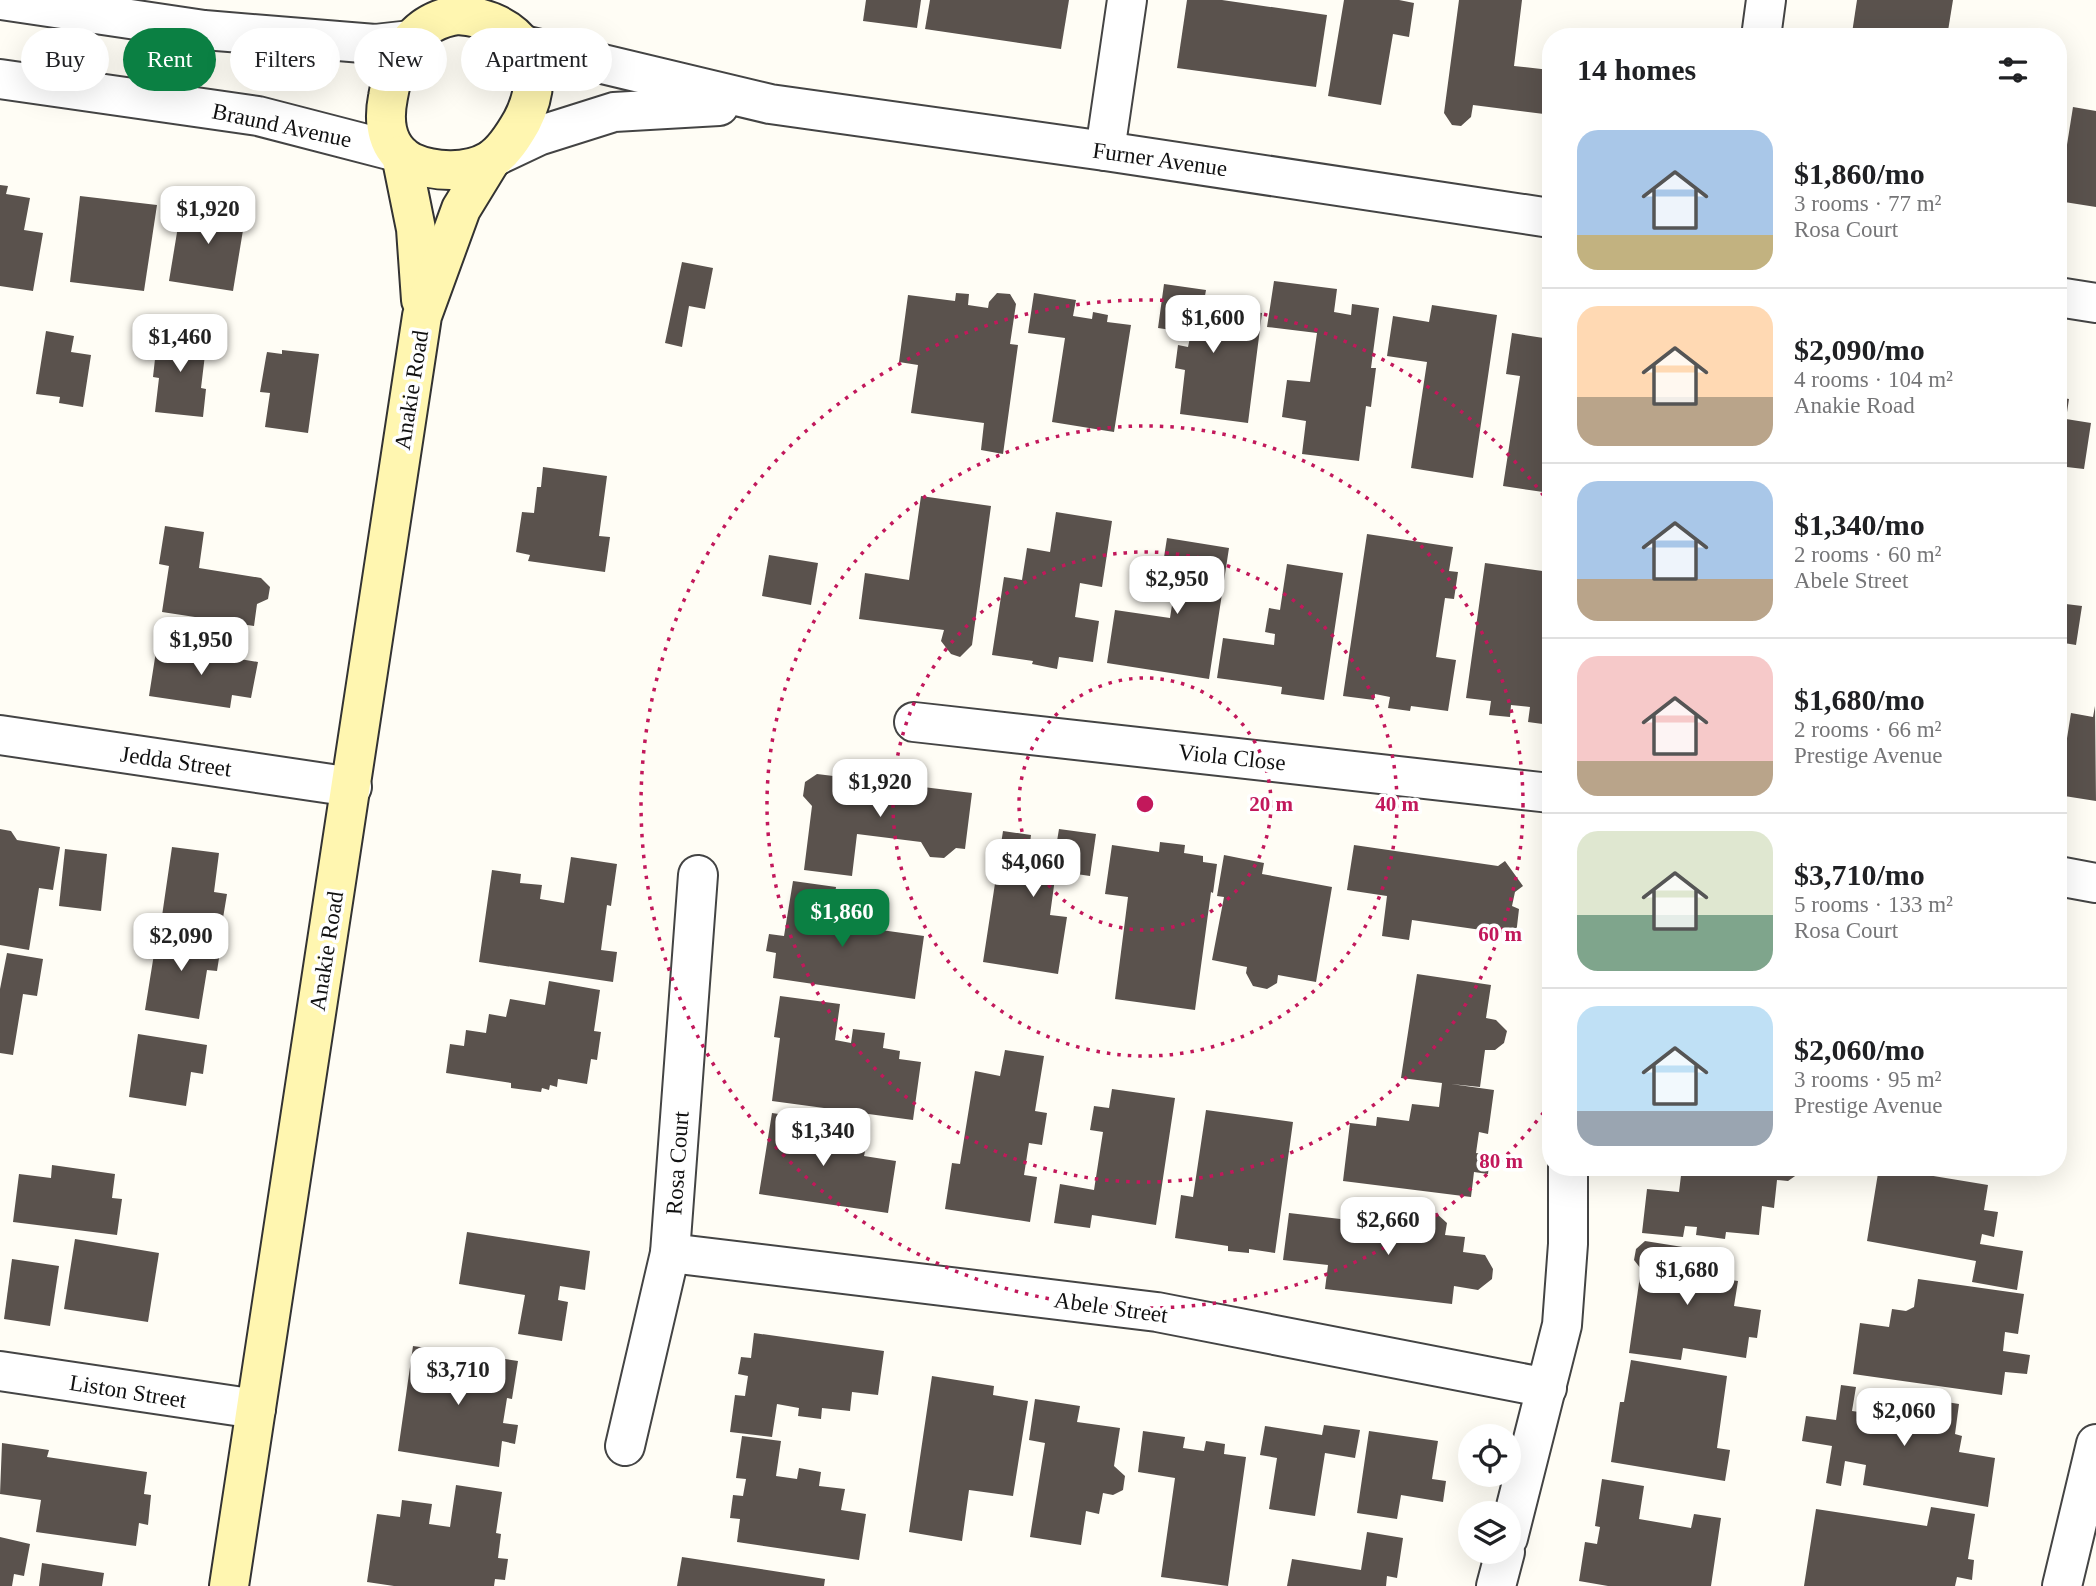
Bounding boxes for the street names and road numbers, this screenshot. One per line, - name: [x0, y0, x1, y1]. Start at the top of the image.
- street label: Braund Avenue: [210, 98, 354, 152]
- street label: Furner Avenue: [1091, 138, 1229, 181]
- street label: Anakie Road: [390, 328, 433, 452]
- street label: Viola Close: [1177, 739, 1287, 776]
- street label: Jedda Street: [119, 741, 234, 782]
- street label: Anakie Road: [305, 889, 348, 1013]
- street label: Rosa Court: [661, 1110, 694, 1216]
- street label: Abele Street: [1053, 1287, 1170, 1328]
- street label: Liston Street: [68, 1370, 189, 1413]

